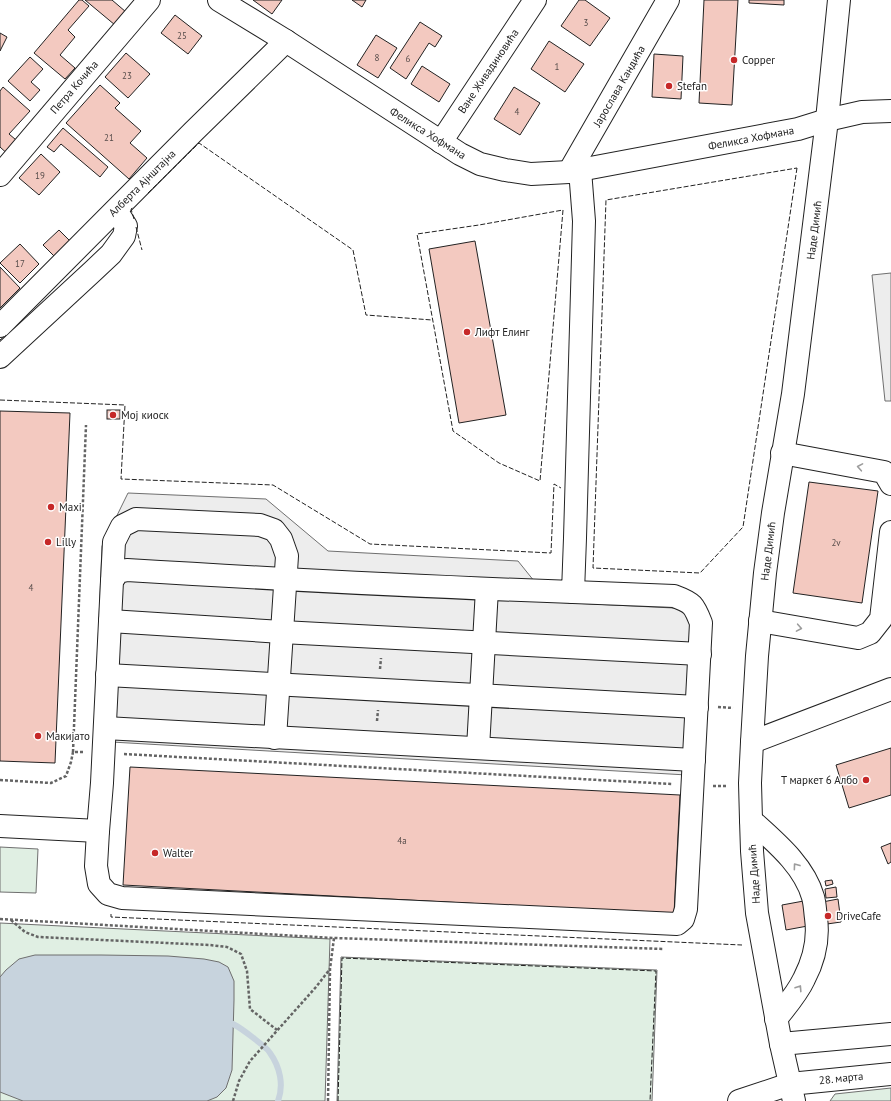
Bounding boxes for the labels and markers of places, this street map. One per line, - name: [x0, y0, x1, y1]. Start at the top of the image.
- place label: Copper: [742, 53, 775, 67]
- marker: Copper: [729, 55, 739, 65]
- place label: Stefan: [677, 79, 707, 93]
- marker: Stefan: [664, 81, 674, 91]
- place label: Лифт Елинг: [474, 325, 531, 339]
- marker: Лифт Елинг: [462, 327, 472, 337]
- place label: Мој киоск: [121, 408, 170, 422]
- marker: Мој киоск: [108, 410, 118, 420]
- place label: Maxi: [59, 500, 82, 514]
- marker: Maxi: [46, 502, 56, 512]
- place label: Lilly: [56, 535, 77, 549]
- marker: Lilly: [43, 537, 53, 547]
- place label: Макијато: [46, 729, 90, 743]
- marker: Макијато: [33, 731, 43, 741]
- place label: Т маркет 6 Албо: [781, 773, 858, 787]
- marker: Т маркет 6 Албо: [861, 775, 871, 785]
- place label: Walter: [163, 846, 194, 860]
- marker: Walter: [150, 848, 160, 858]
- place label: DriveCafe: [836, 909, 882, 923]
- marker: DriveCafe: [823, 911, 833, 921]

